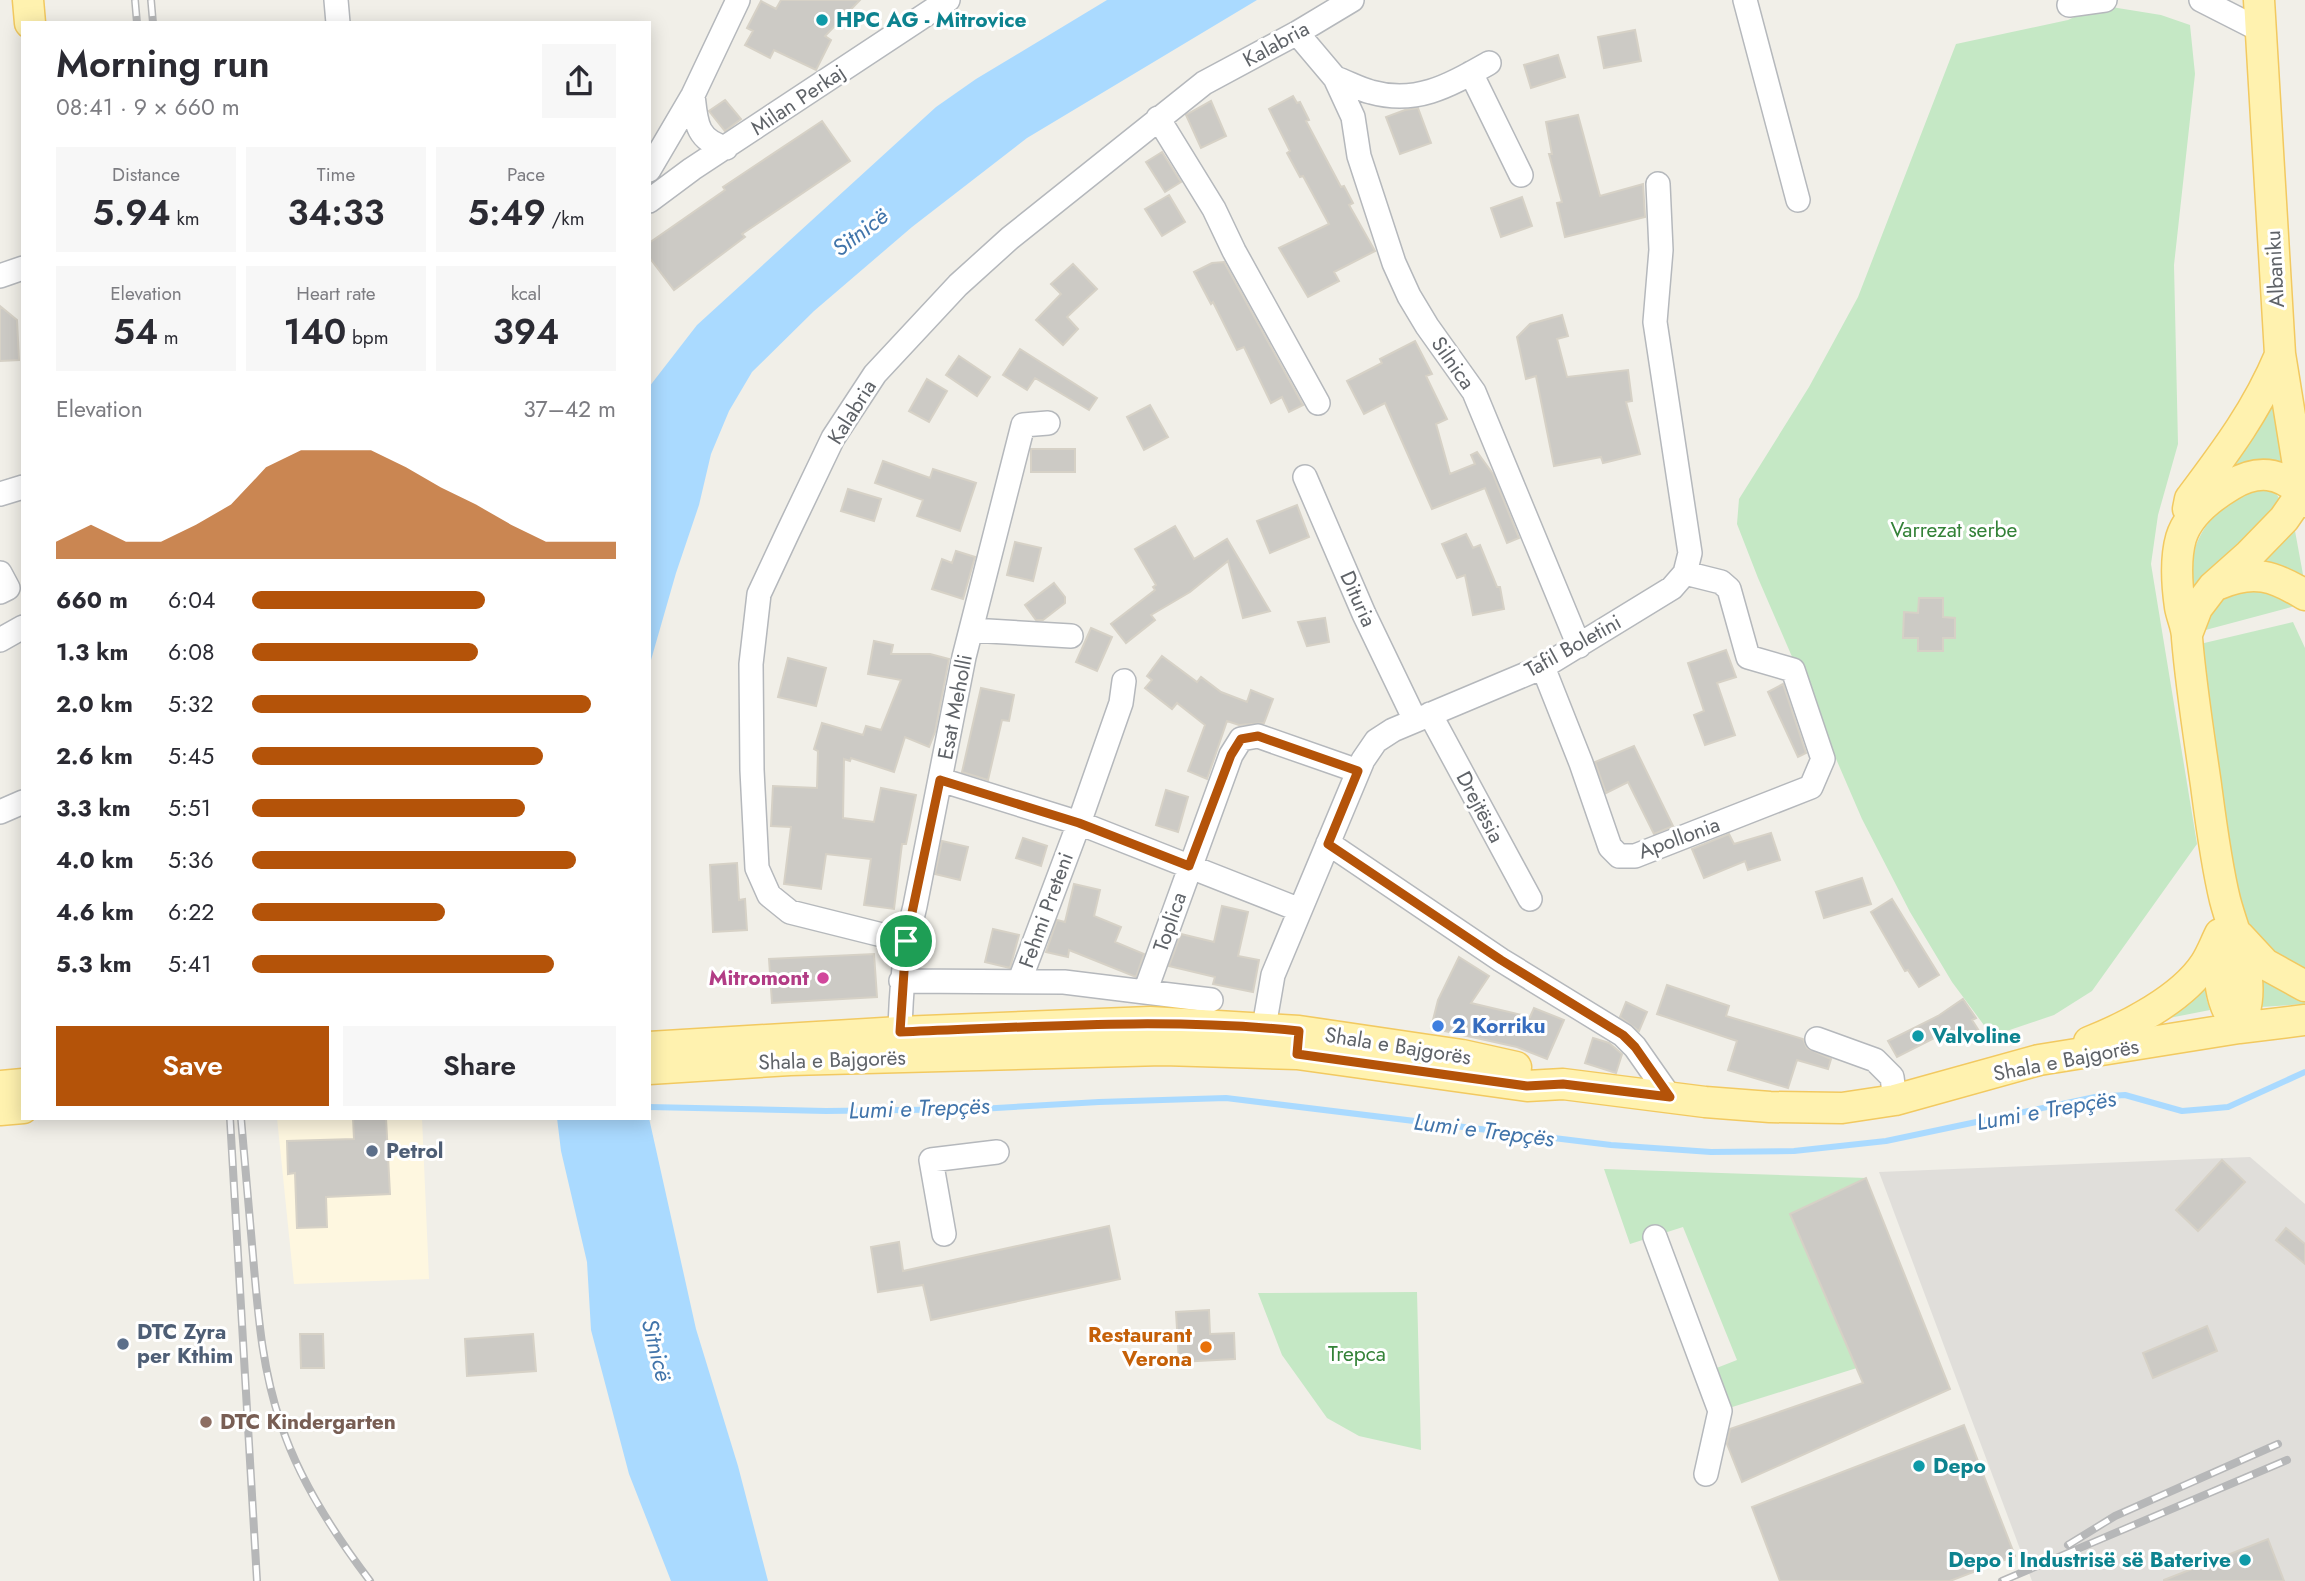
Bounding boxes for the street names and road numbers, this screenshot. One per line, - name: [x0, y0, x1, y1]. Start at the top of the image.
- street label: Kalabria: [1237, 14, 1315, 74]
- street label: Milan Perkaj: [745, 57, 851, 143]
- street label: Albaniku: [2258, 230, 2292, 308]
- street label: Silnica: [1424, 330, 1482, 396]
- street label: Kalabria: [820, 374, 884, 450]
- street label: Dituria: [1332, 566, 1384, 632]
- street label: Tafil Boletini: [1519, 607, 1627, 685]
- street label: Esat Meholli: [930, 652, 980, 762]
- street label: Drejtësia: [1449, 766, 1511, 848]
- street label: Apollonia: [1634, 809, 1724, 867]
- street label: Fehmi Preteni: [1011, 848, 1081, 972]
- street label: Toplica: [1146, 888, 1194, 956]
- street label: Shala e Bajgorës: [1323, 1020, 1473, 1072]
- street label: Shala e Bajgorës: [1991, 1031, 2141, 1089]
- street label: Shala e Bajgorës: [758, 1042, 906, 1078]

